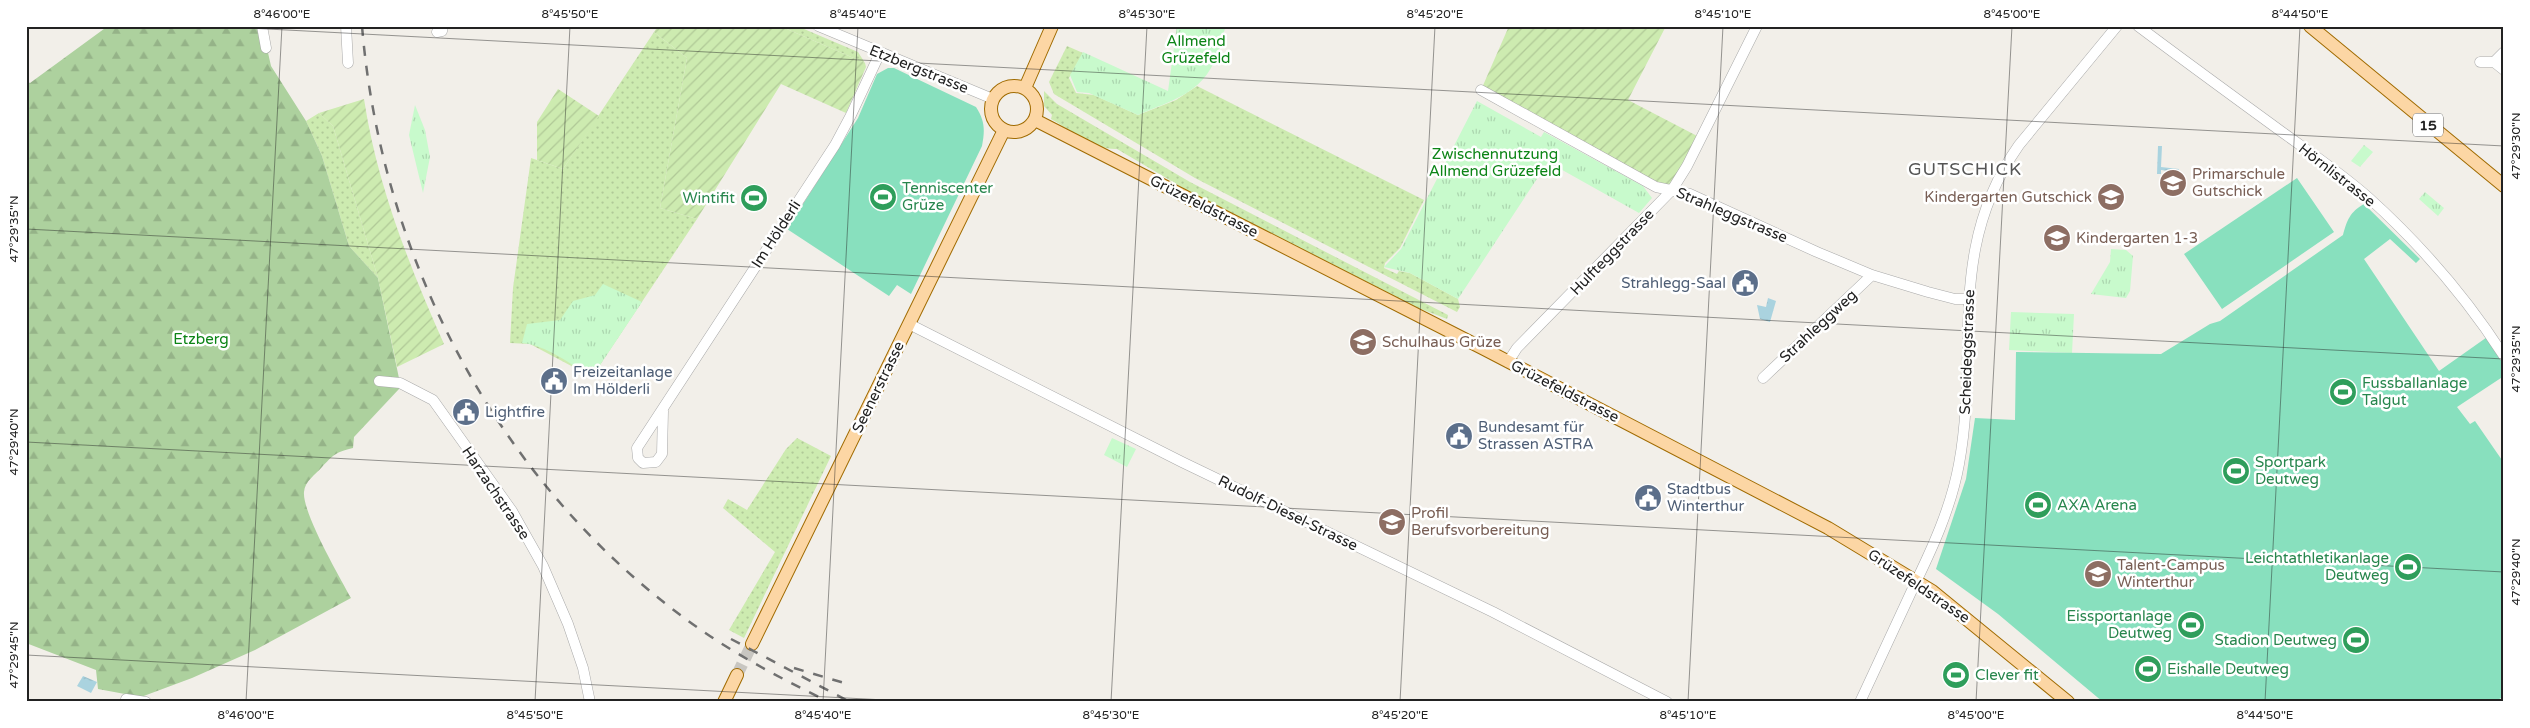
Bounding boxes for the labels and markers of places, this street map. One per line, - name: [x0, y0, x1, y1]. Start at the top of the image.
- place label: Primarschule Gutschick: [2192, 165, 2285, 200]
- school or university icon: Primarschule Gutschick: [2158, 168, 2188, 198]
- place label: Tenniscenter Grüze: [902, 179, 993, 214]
- sports icon: Tenniscenter Grüze: [868, 182, 898, 212]
- school or university icon: Kindergarten Gutschick: [2096, 182, 2126, 212]
- sports icon: Wintifit: [739, 183, 769, 213]
- place label: Kindergarten Gutschick: [1924, 188, 2092, 206]
- place label: Wintifit: [683, 189, 735, 207]
- school or university icon: Kindergarten 1-3: [2042, 223, 2072, 253]
- place label: Kindergarten 1-3: [2076, 229, 2198, 247]
- public building icon: Strahlegg-Saal: [1730, 268, 1760, 298]
- place label: Strahlegg-Saal: [1621, 274, 1726, 292]
- school or university icon: Schulhaus Grüze: [1348, 327, 1378, 357]
- place label: Schulhaus Grüze: [1382, 333, 1501, 351]
- place label: Freizeitanlage Im Hölderli: [573, 363, 673, 398]
- public building icon: Freizeitanlage Im Hölderli: [539, 366, 569, 396]
- place label: Fussballanlage Talgut: [2362, 374, 2467, 409]
- sports icon: Fussballanlage Talgut: [2328, 377, 2358, 407]
- public building icon: Lightfire: [451, 397, 481, 427]
- place label: Lightfire: [485, 403, 545, 421]
- place label: Bundesamt für Strassen ASTRA: [1478, 418, 1594, 453]
- public building icon: Bundesamt für Strassen ASTRA: [1444, 421, 1474, 451]
- place label: Sportpark Deutweg: [2255, 453, 2326, 488]
- sports icon: Sportpark Deutweg: [2221, 456, 2251, 486]
- place label: Stadtbus Winterthur: [1667, 480, 1745, 515]
- public building icon: Stadtbus Winterthur: [1633, 483, 1663, 513]
- sports icon: AXA Arena: [2023, 490, 2053, 520]
- place label: AXA Arena: [2057, 496, 2137, 514]
- place label: Profil Berufsvorbereitung: [1411, 504, 1549, 539]
- school or university icon: Profil Berufsvorbereitung: [1377, 507, 1407, 537]
- place label: Leichtathletikanlage Deutweg: [2245, 549, 2389, 584]
- sports icon: Leichtathletikanlage Deutweg: [2393, 552, 2423, 582]
- place label: Talent-Campus Winterthur: [2117, 556, 2225, 591]
- school or university icon: Talent-Campus Winterthur: [2083, 559, 2113, 589]
- place label: Eissportanlage Deutweg: [2067, 607, 2172, 642]
- sports icon: Eissportanlage Deutweg: [2176, 610, 2206, 640]
- sports icon: Stadion Deutweg: [2341, 625, 2371, 655]
- place label: Stadion Deutweg: [2215, 631, 2337, 649]
- sports icon: Eishalle Deutweg: [2133, 654, 2163, 684]
- sports icon: Clever fit: [1941, 660, 1971, 690]
- place label: Eishalle Deutweg: [2167, 660, 2289, 678]
- place label: Clever fit: [1975, 666, 2039, 684]

